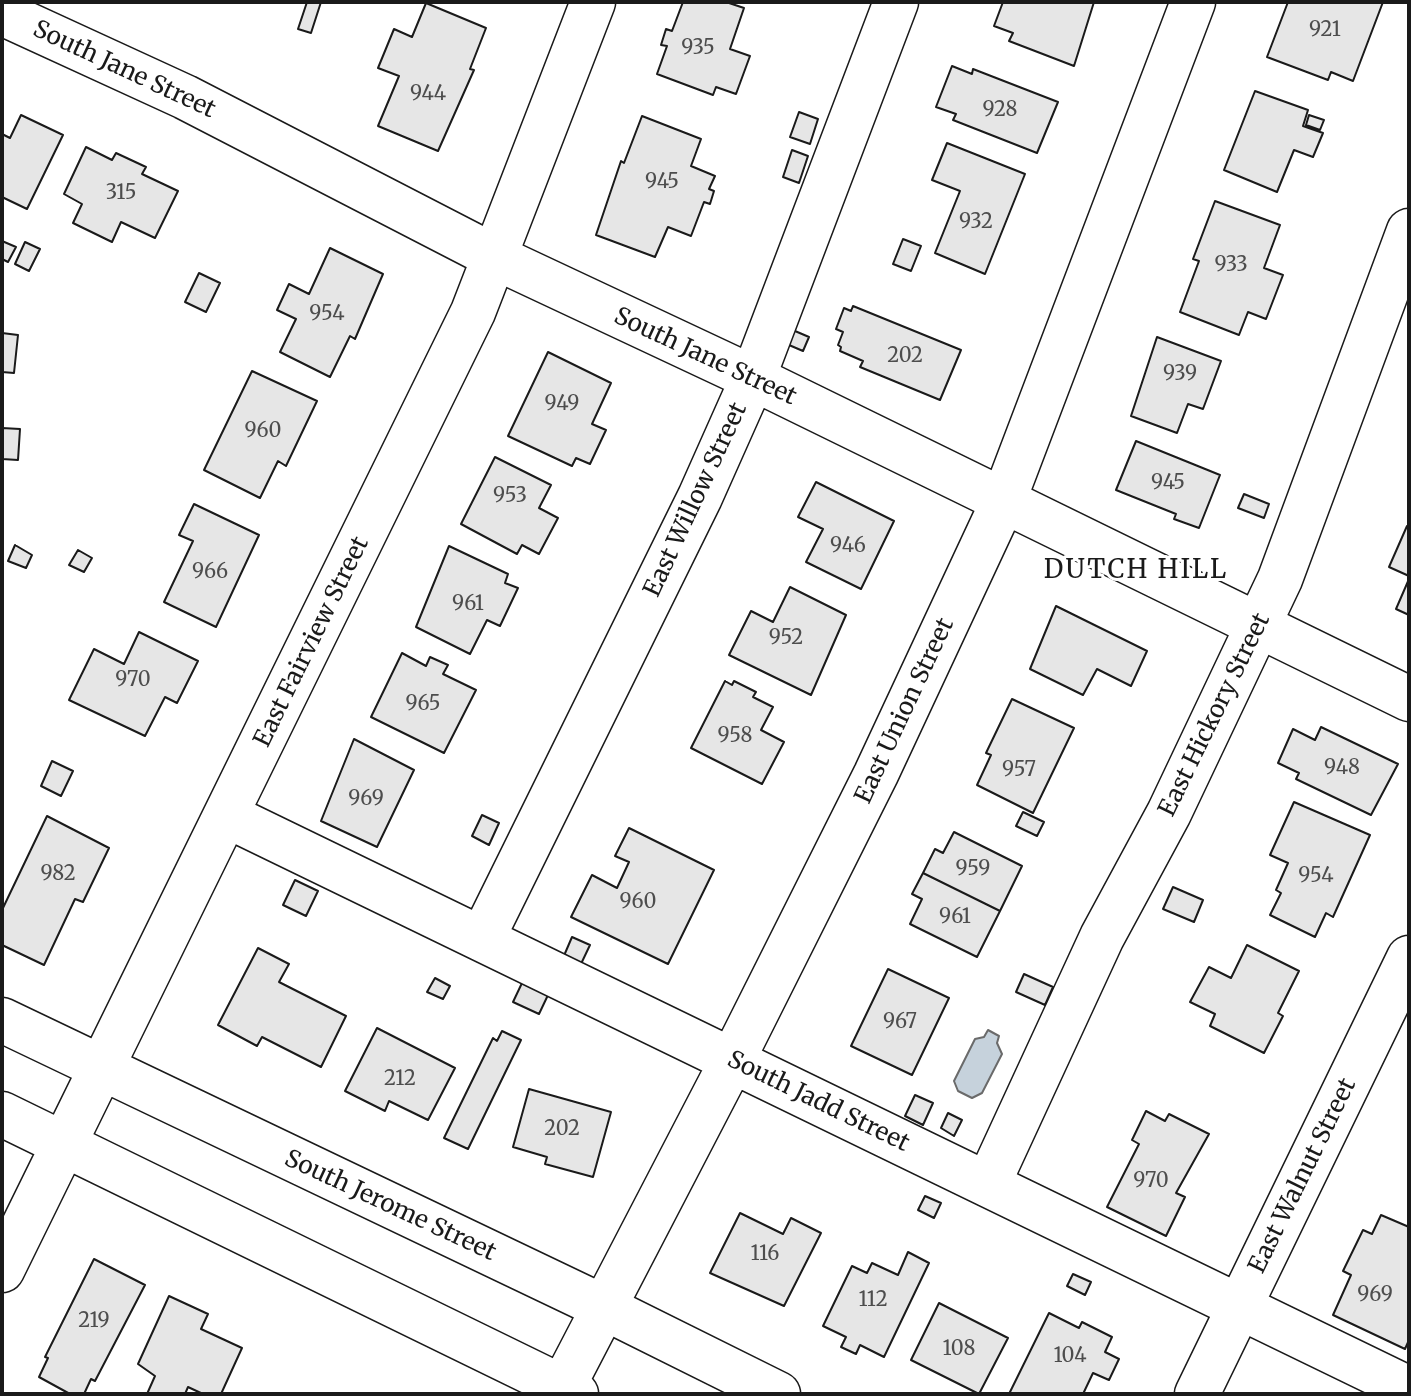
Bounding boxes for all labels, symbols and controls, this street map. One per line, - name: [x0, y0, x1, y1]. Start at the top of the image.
- street label: South Jane Street: [28, 15, 220, 125]
- house number: 921: [1309, 18, 1341, 42]
- house number: 935: [681, 36, 715, 60]
- house number: 944: [410, 82, 446, 106]
- house number: 928: [982, 98, 1018, 122]
- house number: 945: [645, 170, 679, 194]
- house number: 315: [106, 181, 136, 205]
- house number: 932: [959, 210, 993, 234]
- house number: 933: [1214, 253, 1248, 277]
- house number: 954: [309, 302, 345, 326]
- street label: South Jane Street: [609, 302, 801, 412]
- house number: 202: [887, 344, 923, 368]
- house number: 939: [1163, 362, 1197, 386]
- house number: 949: [545, 392, 579, 416]
- street label: East Willow Street: [638, 398, 754, 602]
- house number: 960: [245, 419, 281, 443]
- house number: 945: [1151, 471, 1185, 495]
- house number: 953: [493, 484, 527, 508]
- street label: East Fairview Street: [249, 532, 375, 752]
- house number: 946: [830, 534, 866, 558]
- district label: DUTCH HILL: [1044, 555, 1228, 587]
- house number: 966: [192, 560, 228, 584]
- house number: 961: [452, 592, 484, 616]
- street label: East Hickory Street: [1153, 609, 1277, 821]
- street label: East Union Street: [850, 614, 960, 808]
- house number: 952: [769, 626, 803, 650]
- house number: 970: [115, 668, 151, 692]
- house number: 965: [405, 692, 441, 716]
- house number: 958: [718, 724, 752, 748]
- house number: 948: [1324, 756, 1360, 780]
- house number: 957: [1002, 758, 1036, 782]
- house number: 969: [348, 787, 384, 811]
- house number: 959: [956, 857, 990, 881]
- house number: 982: [40, 862, 76, 886]
- house number: 954: [1298, 864, 1334, 888]
- house number: 960: [620, 890, 656, 914]
- house number: 961: [939, 905, 971, 929]
- house number: 967: [883, 1010, 917, 1034]
- street label: South Jadd Street: [722, 1046, 914, 1158]
- house number: 212: [384, 1067, 416, 1091]
- street label: East Walnut Street: [1243, 1074, 1363, 1278]
- house number: 202: [544, 1117, 580, 1141]
- street label: South Jerome Street: [280, 1144, 500, 1268]
- house number: 970: [1133, 1169, 1169, 1193]
- house number: 116: [751, 1242, 779, 1266]
- house number: 969: [1357, 1283, 1393, 1307]
- house number: 112: [858, 1288, 888, 1312]
- house number: 219: [78, 1309, 110, 1333]
- house number: 108: [943, 1337, 975, 1361]
- house number: 104: [1053, 1344, 1087, 1368]

